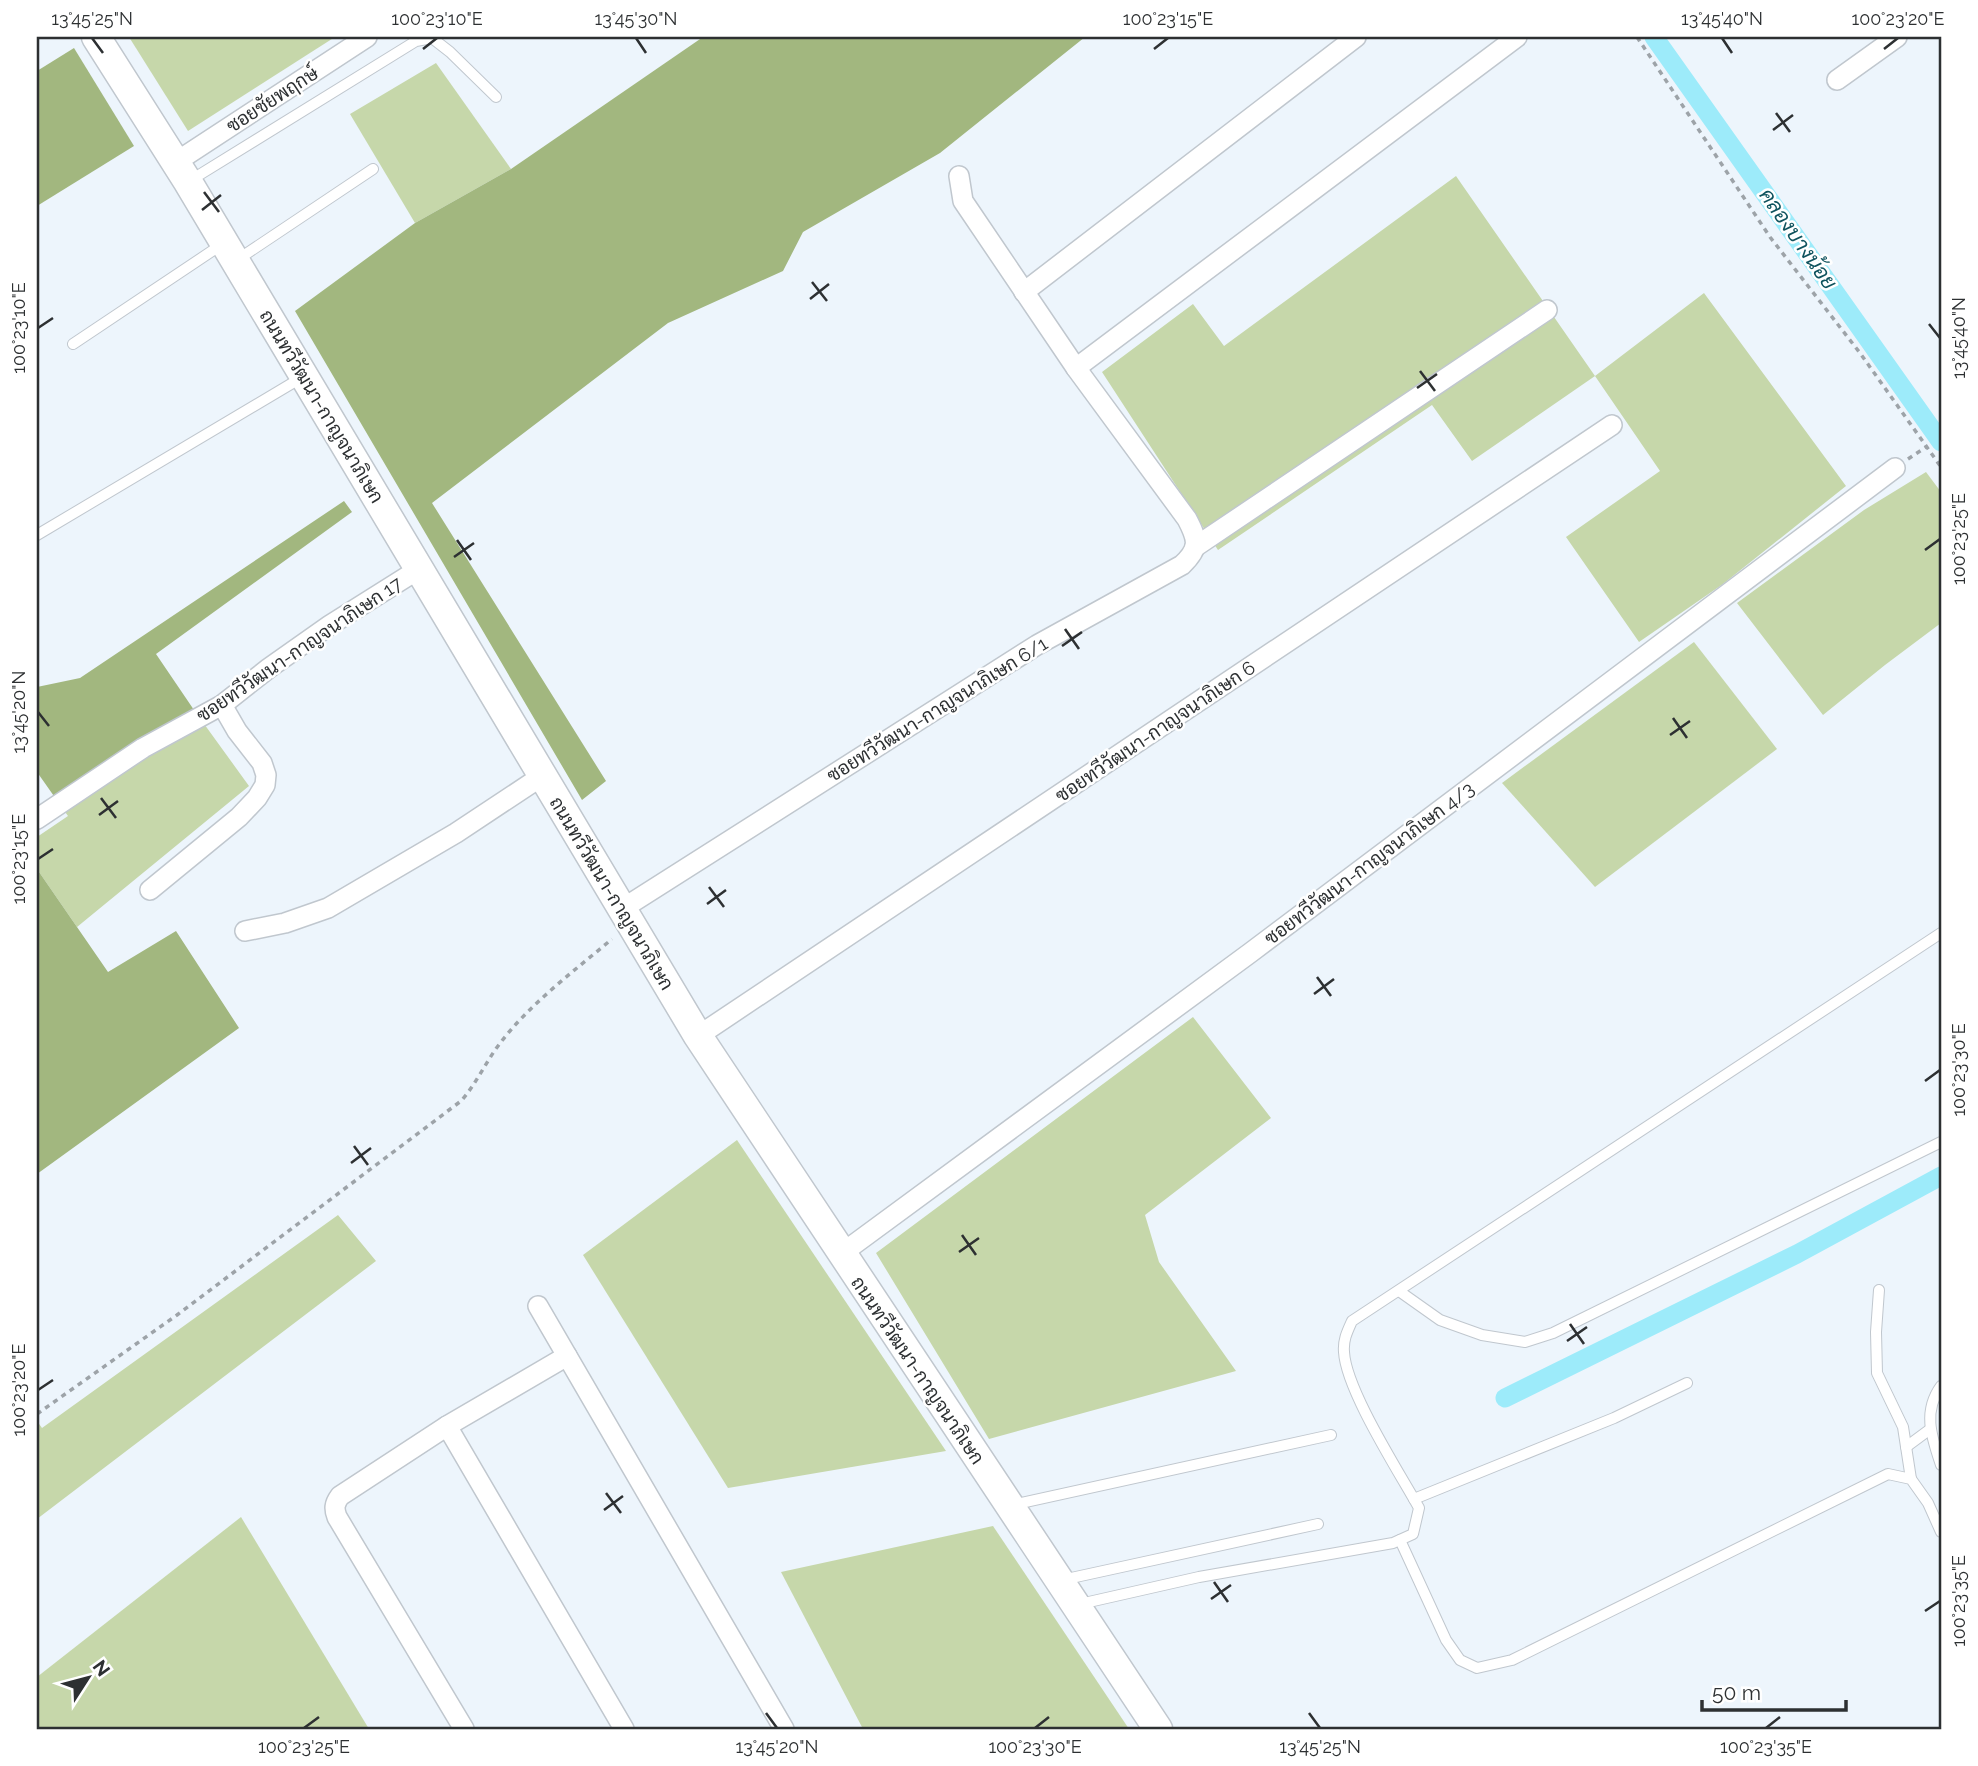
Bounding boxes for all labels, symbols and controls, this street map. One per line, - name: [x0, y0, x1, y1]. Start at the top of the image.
- text: 13°45'25"N: [51, 8, 133, 29]
- text: 100°23'10"E: [391, 8, 483, 29]
- text: 13°45'30"N: [595, 8, 677, 29]
- text: 100°23'15"E: [1123, 8, 1213, 29]
- text: 13°45'40"N: [1681, 8, 1763, 29]
- text: 100°23'20"E: [1851, 8, 1945, 29]
- street label: ซอยชัยพฤกษ์: [222, 60, 323, 138]
- water label: คลองบางน้อย: [1754, 183, 1842, 294]
- text: 100°23'10"E: [8, 282, 29, 374]
- text: 13°45'40"N: [1948, 297, 1969, 379]
- street label: ถนนทวีวัฒนา-กาญจนาภิเษก: [255, 305, 389, 507]
- text: 100°23'25"E: [1948, 493, 1969, 585]
- street label: ซอยทวีวัฒนา-กาญจนาภิเษก 17: [192, 571, 406, 727]
- street label: ซอยทวีวัฒนา-กาญจนาภิเษก 6/1: [822, 631, 1052, 787]
- street label: ซอยทวีวัฒนา-กาญจนาภิเษก 6: [1050, 655, 1260, 807]
- text: 13°45'20"N: [8, 671, 29, 753]
- street label: ซอยทวีวัฒนา-กาญจนาภิเษก 4/3: [1259, 776, 1479, 950]
- street label: ถนนทวีวัฒนา-กาญจนาภิเษก: [545, 792, 679, 994]
- text: 100°23'15"E: [8, 814, 29, 904]
- text: 100°23'30"E: [1948, 1023, 1969, 1117]
- street label: ถนนทวีวัฒนา-กาญจนาภิเษก: [846, 1271, 990, 1469]
- text: 100°23'20"E: [8, 1343, 29, 1437]
- text: 100°23'35"E: [1948, 1555, 1969, 1647]
- north arrow: [52, 1644, 122, 1714]
- text: N: [89, 1656, 115, 1680]
- scale bar: [1702, 1668, 1845, 1712]
- text: 50 m: [1712, 1680, 1761, 1705]
- text: 100°23'25"E: [258, 1736, 350, 1757]
- text: 13°45'20"N: [736, 1736, 818, 1757]
- text: 100°23'30"E: [988, 1736, 1082, 1757]
- text: 13°45'25"N: [1279, 1736, 1361, 1757]
- text: 100°23'35"E: [1720, 1736, 1812, 1757]

